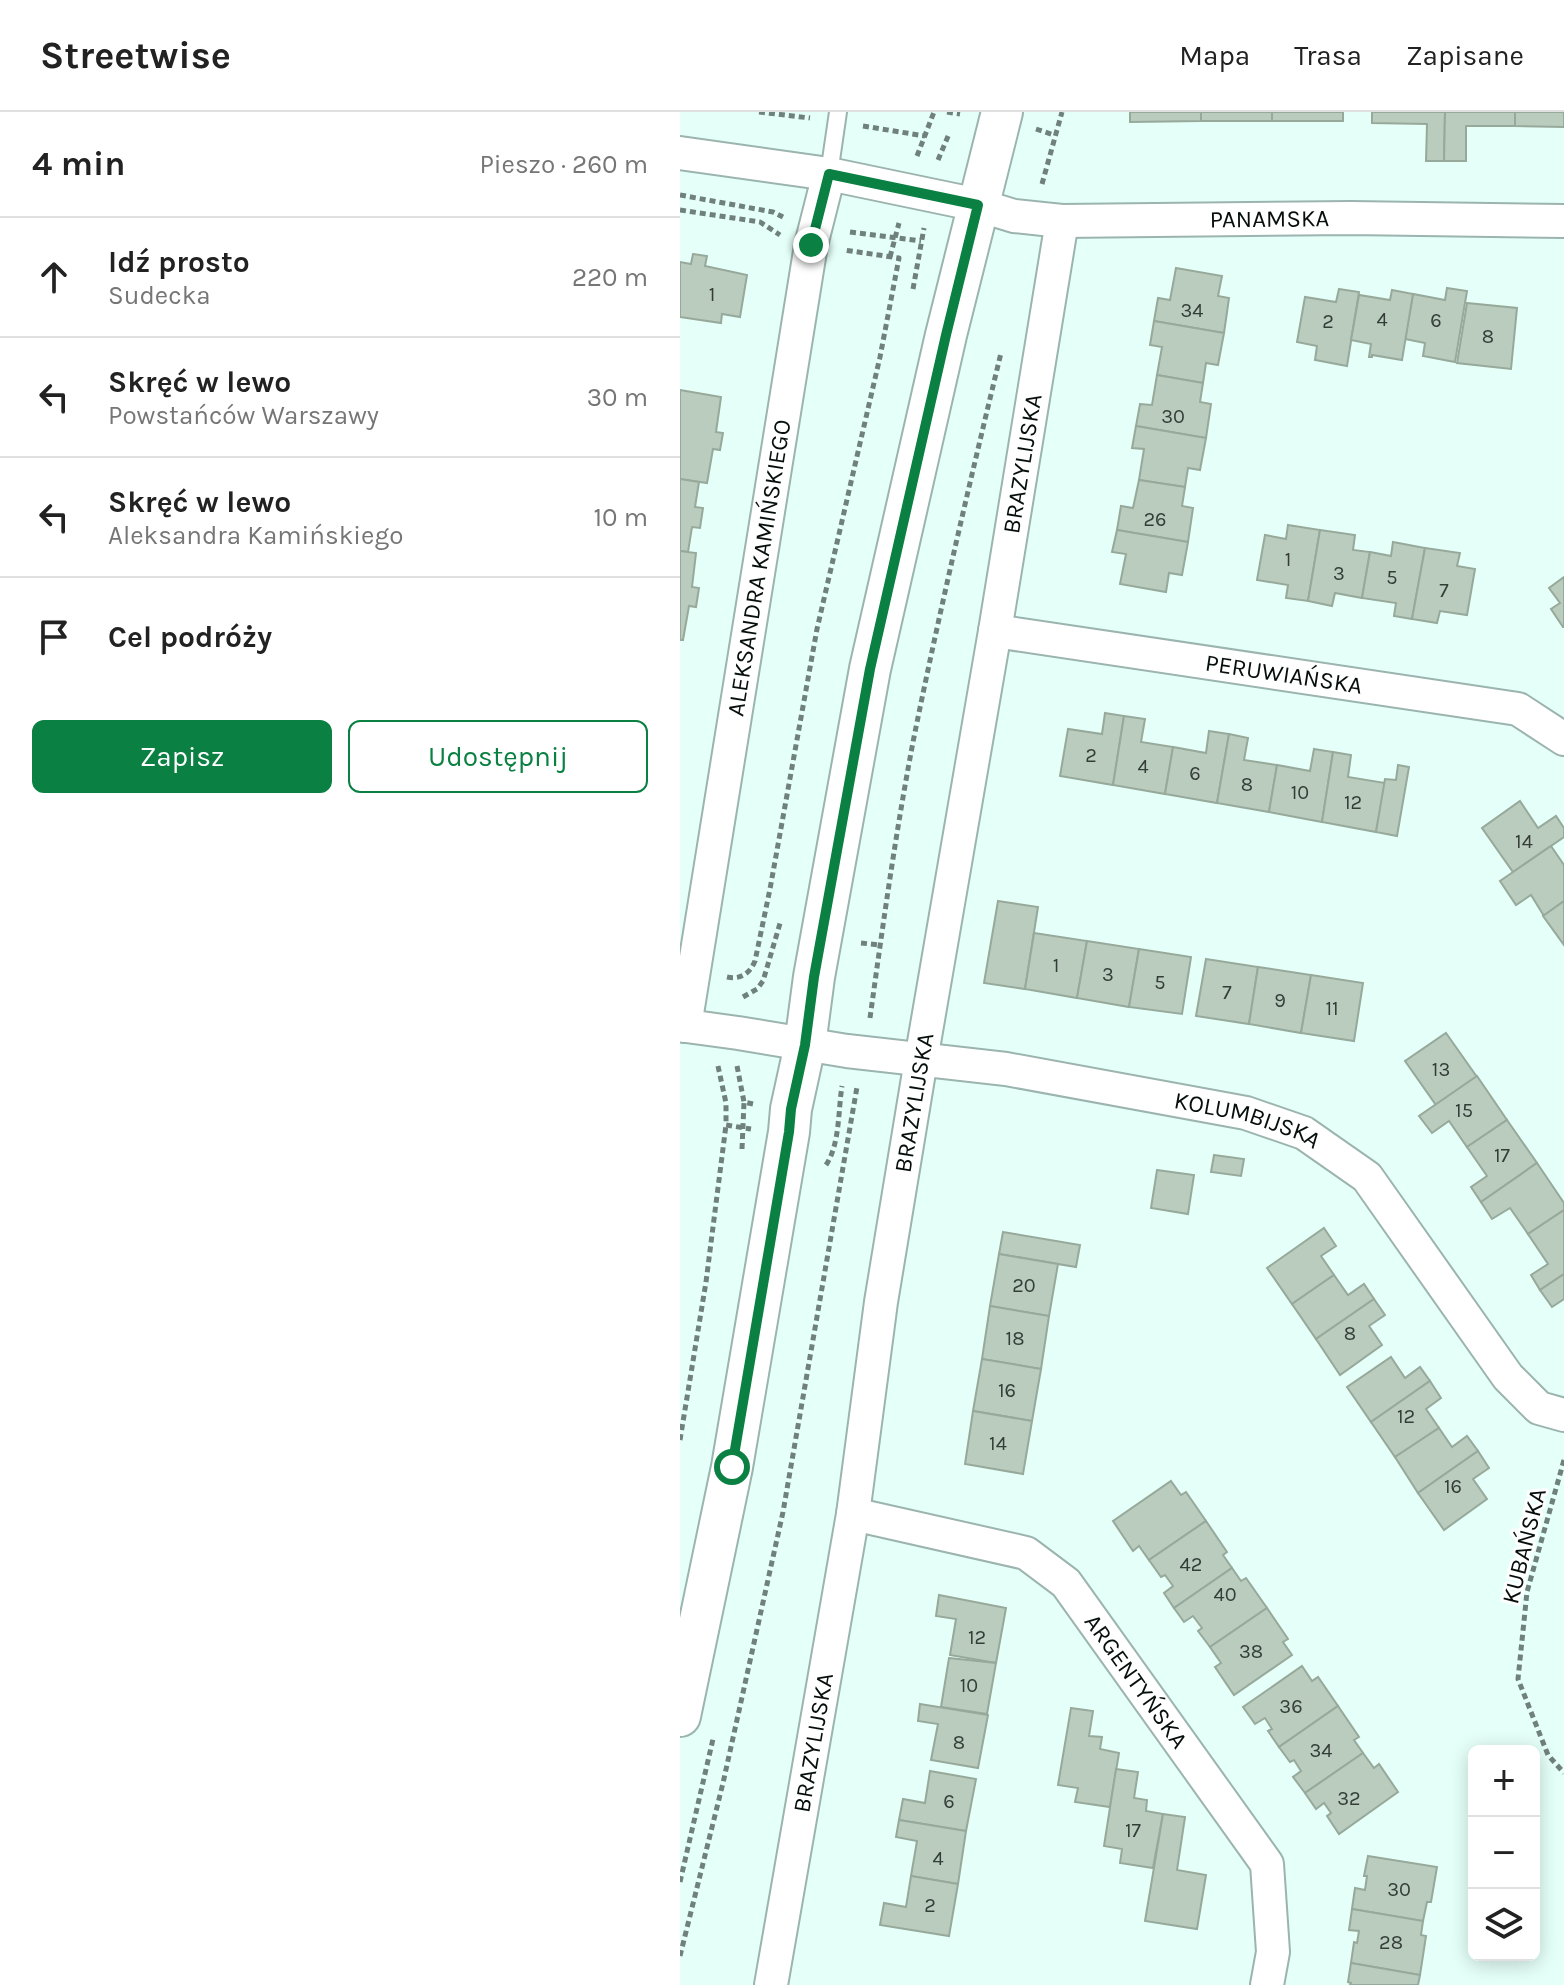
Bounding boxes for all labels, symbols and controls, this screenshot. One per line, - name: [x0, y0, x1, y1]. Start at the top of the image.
- text: Streetwise: [40, 33, 231, 78]
- text: Mapa: [1179, 39, 1250, 72]
- text: Trasa: [1294, 39, 1362, 72]
- text: Zapisane: [1406, 39, 1524, 72]
- text: 4 min: [32, 144, 125, 184]
- text: Pieszo · 260 m: [479, 149, 648, 180]
- street label: PANAMSKA: [1209, 204, 1330, 233]
- route end: [793, 227, 829, 263]
- text: Idź prosto: [108, 244, 250, 280]
- icon: ahead: [32, 255, 76, 299]
- text: 220 m: [572, 262, 648, 293]
- text: Sudecka: [108, 280, 211, 311]
- house number: 1: [709, 283, 715, 306]
- house number: 34: [1181, 299, 1203, 322]
- house number: 4: [1376, 308, 1388, 331]
- house number: 6: [1430, 309, 1442, 332]
- house number: 2: [1322, 310, 1334, 333]
- house number: 8: [1482, 325, 1494, 348]
- text: Skręć w lewo: [108, 364, 291, 400]
- icon: left: [32, 375, 76, 419]
- text: 30 m: [587, 382, 648, 413]
- street label: BRAZYLIJSKA: [997, 392, 1048, 536]
- text: Powstańców Warszawy: [108, 400, 379, 431]
- house number: 30: [1161, 405, 1185, 428]
- street label: ALEKSANDRA KAMIŃSKIEGO: [721, 418, 797, 718]
- text: Skręć w lewo: [108, 484, 291, 520]
- icon: left: [32, 495, 76, 539]
- text: 10 m: [593, 502, 648, 533]
- house number: 26: [1143, 508, 1167, 531]
- text: Aleksandra Kamińskiego: [108, 520, 403, 551]
- house number: 1: [1285, 548, 1291, 571]
- house number: 3: [1333, 562, 1345, 585]
- house number: 5: [1386, 566, 1398, 589]
- house number: 7: [1439, 579, 1449, 602]
- icon: arrive: [32, 615, 76, 659]
- text: Cel podróży: [108, 619, 272, 655]
- street label: PERUWIAŃSKA: [1203, 649, 1364, 700]
- button: Zapisz: [32, 720, 332, 793]
- button: Udostępnij: [348, 720, 648, 793]
- house number: 2: [1085, 744, 1097, 767]
- house number: 4: [1137, 755, 1149, 778]
- house number: 6: [1189, 762, 1201, 785]
- house number: 8: [1241, 773, 1253, 796]
- house number: 10: [1291, 781, 1309, 804]
- house number: 12: [1344, 791, 1362, 814]
- house number: 14: [1515, 830, 1533, 853]
- house number: 1: [1053, 954, 1059, 977]
- house number: 3: [1102, 963, 1114, 986]
- house number: 5: [1154, 971, 1166, 994]
- house number: 7: [1222, 981, 1232, 1004]
- house number: 9: [1274, 989, 1286, 1012]
- house number: 11: [1325, 997, 1339, 1020]
- street label: BRAZYLIJSKA: [889, 1030, 940, 1175]
- house number: 13: [1432, 1058, 1450, 1081]
- street label: KOLUMBIJSKA: [1172, 1086, 1326, 1155]
- house number: 15: [1455, 1099, 1473, 1122]
- house number: 17: [1494, 1144, 1511, 1167]
- house number: 20: [1012, 1274, 1036, 1297]
- house number: 8: [1344, 1322, 1356, 1345]
- house number: 18: [1006, 1327, 1024, 1350]
- house number: 16: [998, 1379, 1016, 1402]
- house number: 12: [1397, 1405, 1415, 1428]
- house number: 14: [989, 1432, 1007, 1455]
- route start: [714, 1449, 750, 1485]
- house number: 16: [1444, 1475, 1462, 1498]
- street label: KUBAŃSKA: [1495, 1485, 1552, 1607]
- house number: 42: [1180, 1553, 1202, 1576]
- house number: 40: [1213, 1583, 1237, 1606]
- street label: ARGENTYŃSKA: [1079, 1609, 1194, 1754]
- house number: 12: [968, 1626, 986, 1649]
- house number: 38: [1239, 1640, 1263, 1663]
- street label: BRAZYLIJSKA: [787, 1670, 839, 1815]
- house number: 10: [960, 1674, 978, 1697]
- house number: 36: [1279, 1695, 1303, 1718]
- house number: 8: [953, 1731, 965, 1754]
- house number: 34: [1310, 1739, 1332, 1762]
- map controls: [1468, 1745, 1540, 1961]
- button: +: [1468, 1745, 1540, 1817]
- house number: 32: [1337, 1787, 1361, 1810]
- house number: 6: [943, 1790, 955, 1813]
- button: −: [1468, 1817, 1540, 1889]
- house number: 17: [1125, 1819, 1142, 1842]
- house number: 4: [932, 1847, 944, 1870]
- house number: 30: [1387, 1878, 1411, 1901]
- button: layers: [1468, 1889, 1540, 1961]
- house number: 2: [924, 1894, 936, 1917]
- house number: 28: [1379, 1931, 1403, 1954]

